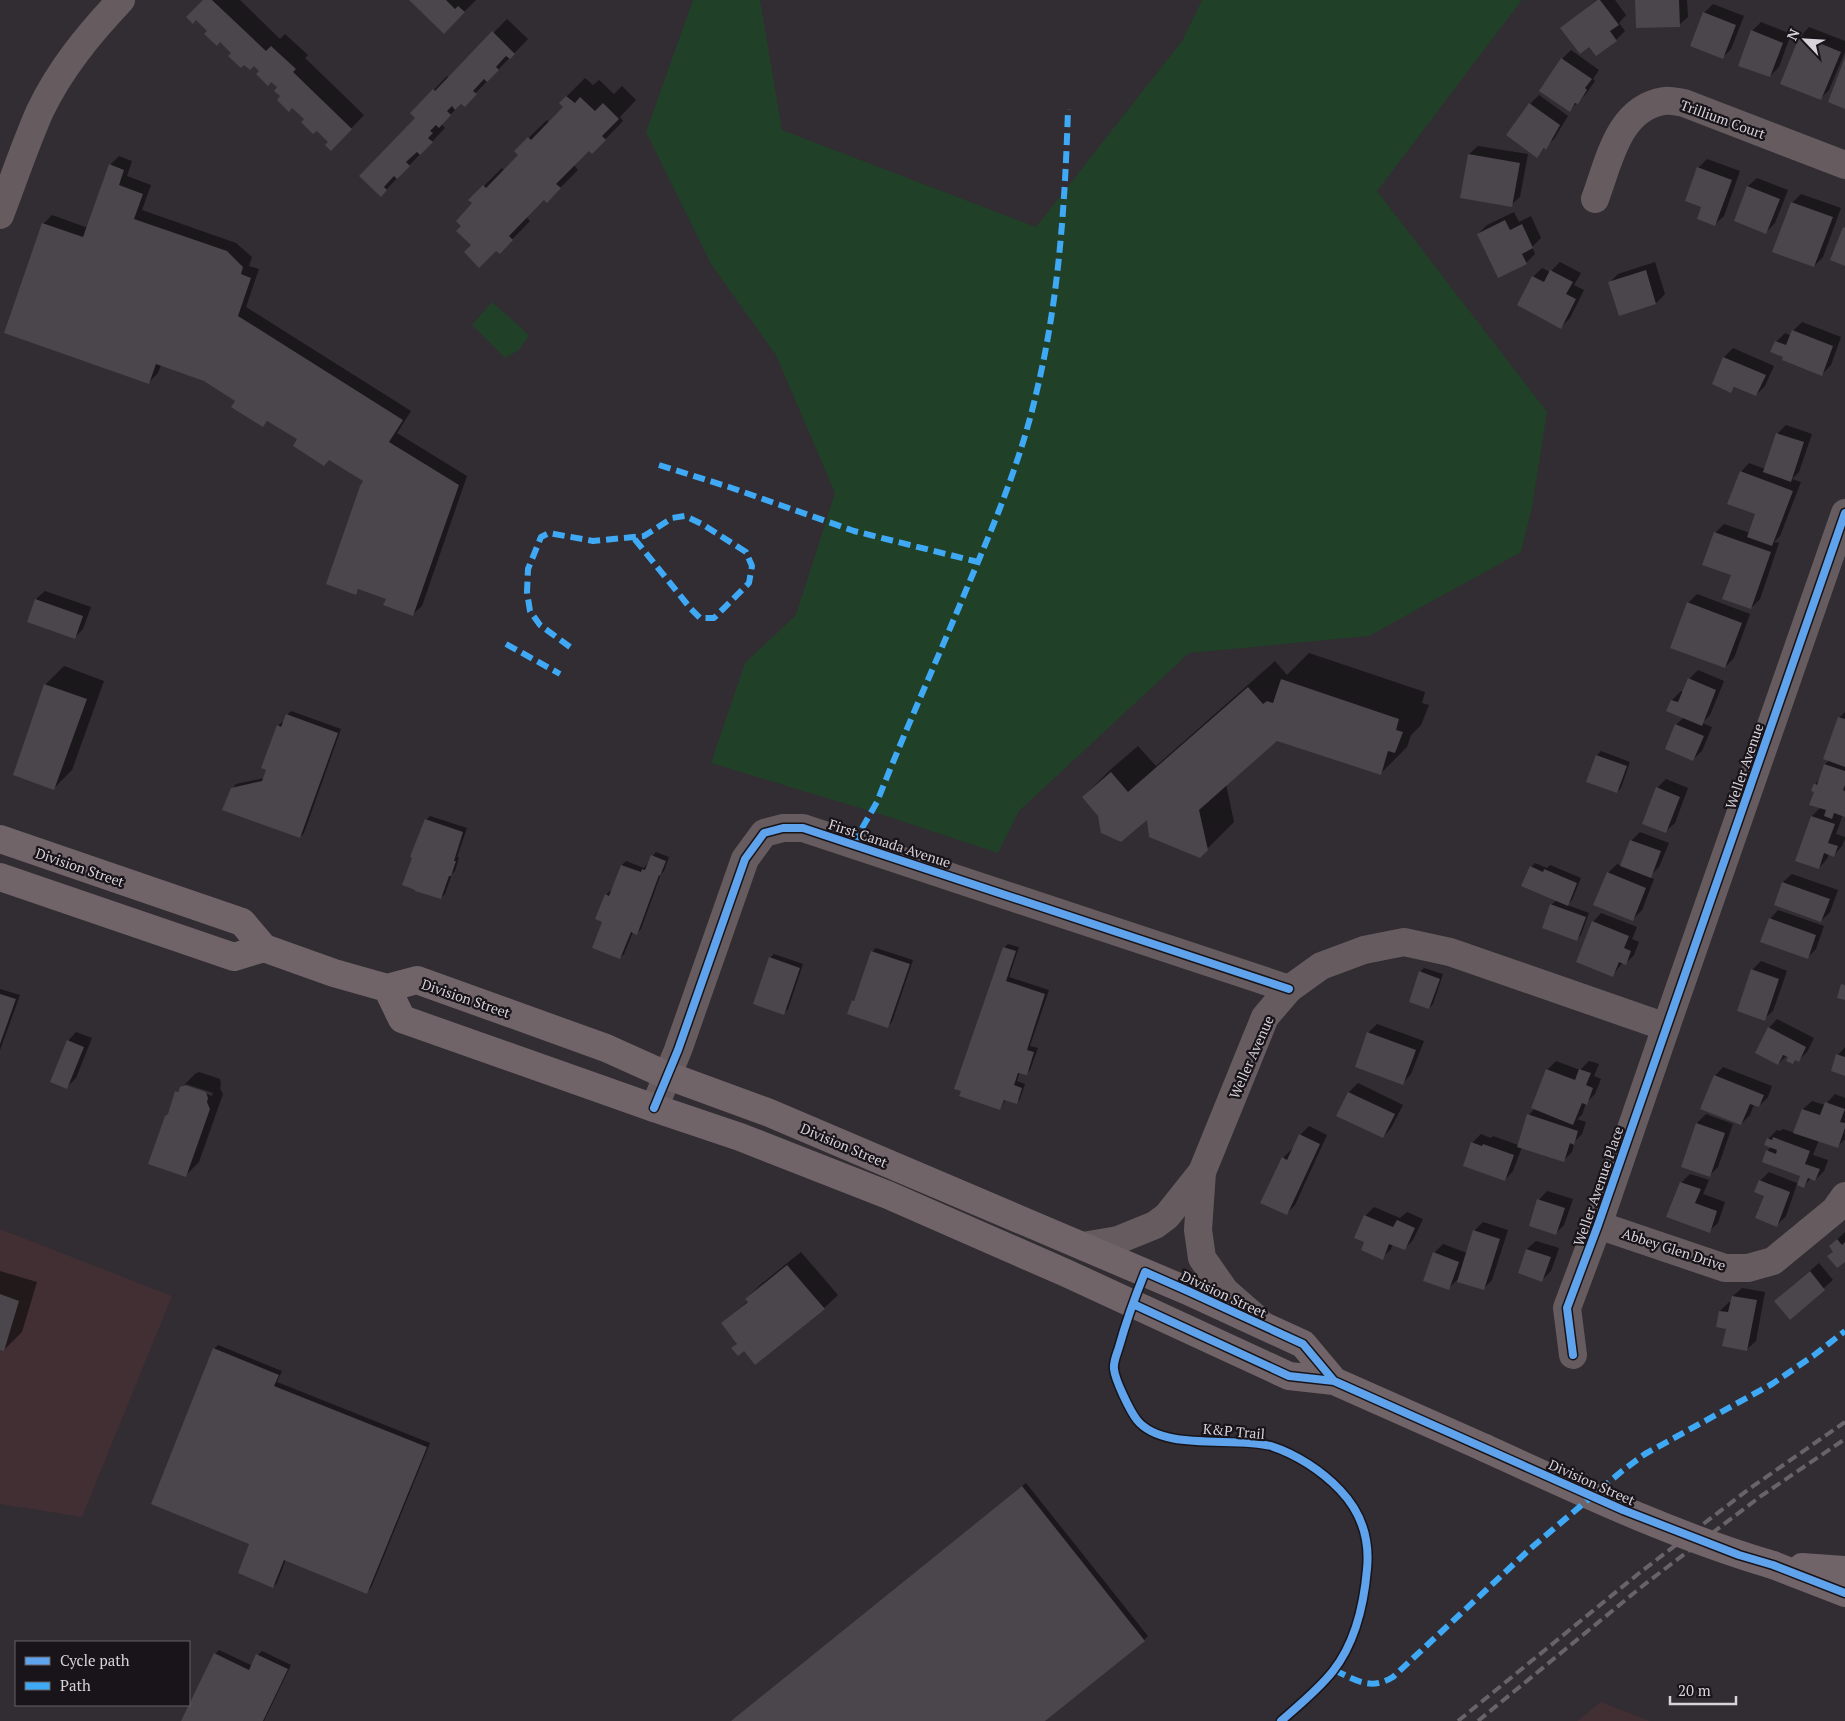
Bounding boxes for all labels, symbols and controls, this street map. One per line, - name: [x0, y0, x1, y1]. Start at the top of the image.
- north arrow: [1780, 15, 1830, 65]
- text: N: [1782, 25, 1804, 43]
- street label: Trillium Court: [1678, 95, 1769, 143]
- street label: Weller Avenue: [1721, 721, 1767, 811]
- street label: First Canada Avenue: [827, 814, 953, 872]
- street label: Division Street: [33, 843, 128, 891]
- street label: Division Street: [419, 974, 514, 1022]
- street label: Weller Avenue: [1224, 1012, 1278, 1102]
- street label: Division Street: [798, 1118, 891, 1172]
- street label: Weller Avenue Place: [1569, 1124, 1627, 1248]
- street label: Abbey Glen Drive: [1620, 1223, 1728, 1275]
- street label: Division Street: [1178, 1266, 1271, 1323]
- street label: K&P Trail: [1202, 1419, 1266, 1443]
- street label: Division Street: [1546, 1455, 1639, 1510]
- legend: [15, 1641, 190, 1706]
- text: Cycle path: [60, 1650, 130, 1670]
- scale bar: [1670, 1674, 1736, 1706]
- text: Path: [60, 1675, 91, 1695]
- text: 20 m: [1678, 1680, 1711, 1700]

